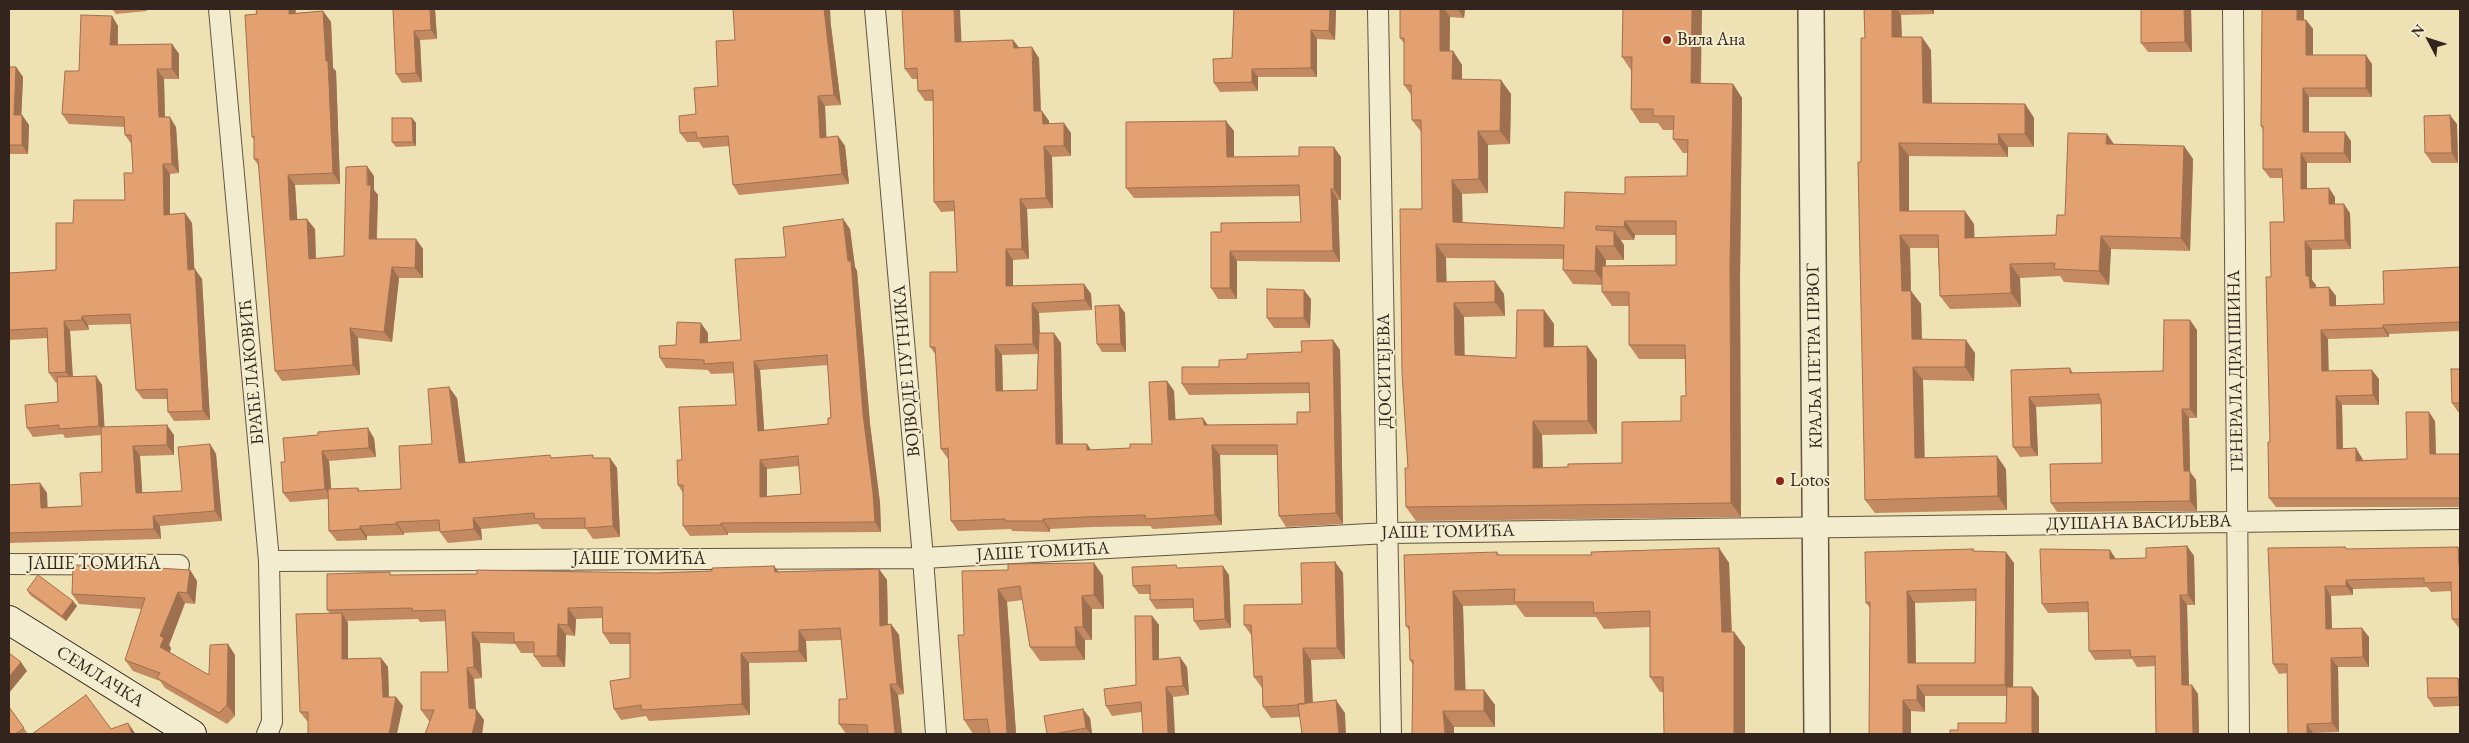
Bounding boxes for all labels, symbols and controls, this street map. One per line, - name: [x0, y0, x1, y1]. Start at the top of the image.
- north arrow: [2404, 15, 2454, 65]
- text: N: [2407, 20, 2428, 40]
- place label: Вила Ана: [1677, 29, 1746, 51]
- marker: Вила Ана: [1661, 34, 1673, 46]
- street label: КРАЉА ПЕТРА ПРВОГ: [1803, 263, 1827, 449]
- street label: ГЕНЕРАЛА ДРАПШИНА: [2223, 270, 2249, 472]
- street label: ВОЈВОДЕ ПУТНИКА: [889, 284, 925, 458]
- street label: БРАЋЕ ЛАКОВИЋ: [235, 298, 269, 446]
- street label: ДОСИТЕЈЕВА: [1373, 313, 1397, 429]
- place label: Lotos: [1790, 470, 1830, 492]
- marker: Lotos: [1774, 475, 1786, 487]
- street label: ДУШАНА ВАСИЉЕВА: [2046, 511, 2232, 535]
- street label: ЈАШЕ ТОМИЋА: [1381, 520, 1515, 544]
- street label: ЈАШЕ ТОМИЋА: [976, 538, 1110, 566]
- street label: ЈАШЕ ТОМИЋА: [572, 548, 706, 570]
- street label: ЈАШЕ ТОМИЋА: [27, 553, 161, 575]
- street label: СЕМЛАЧКА: [52, 642, 148, 712]

